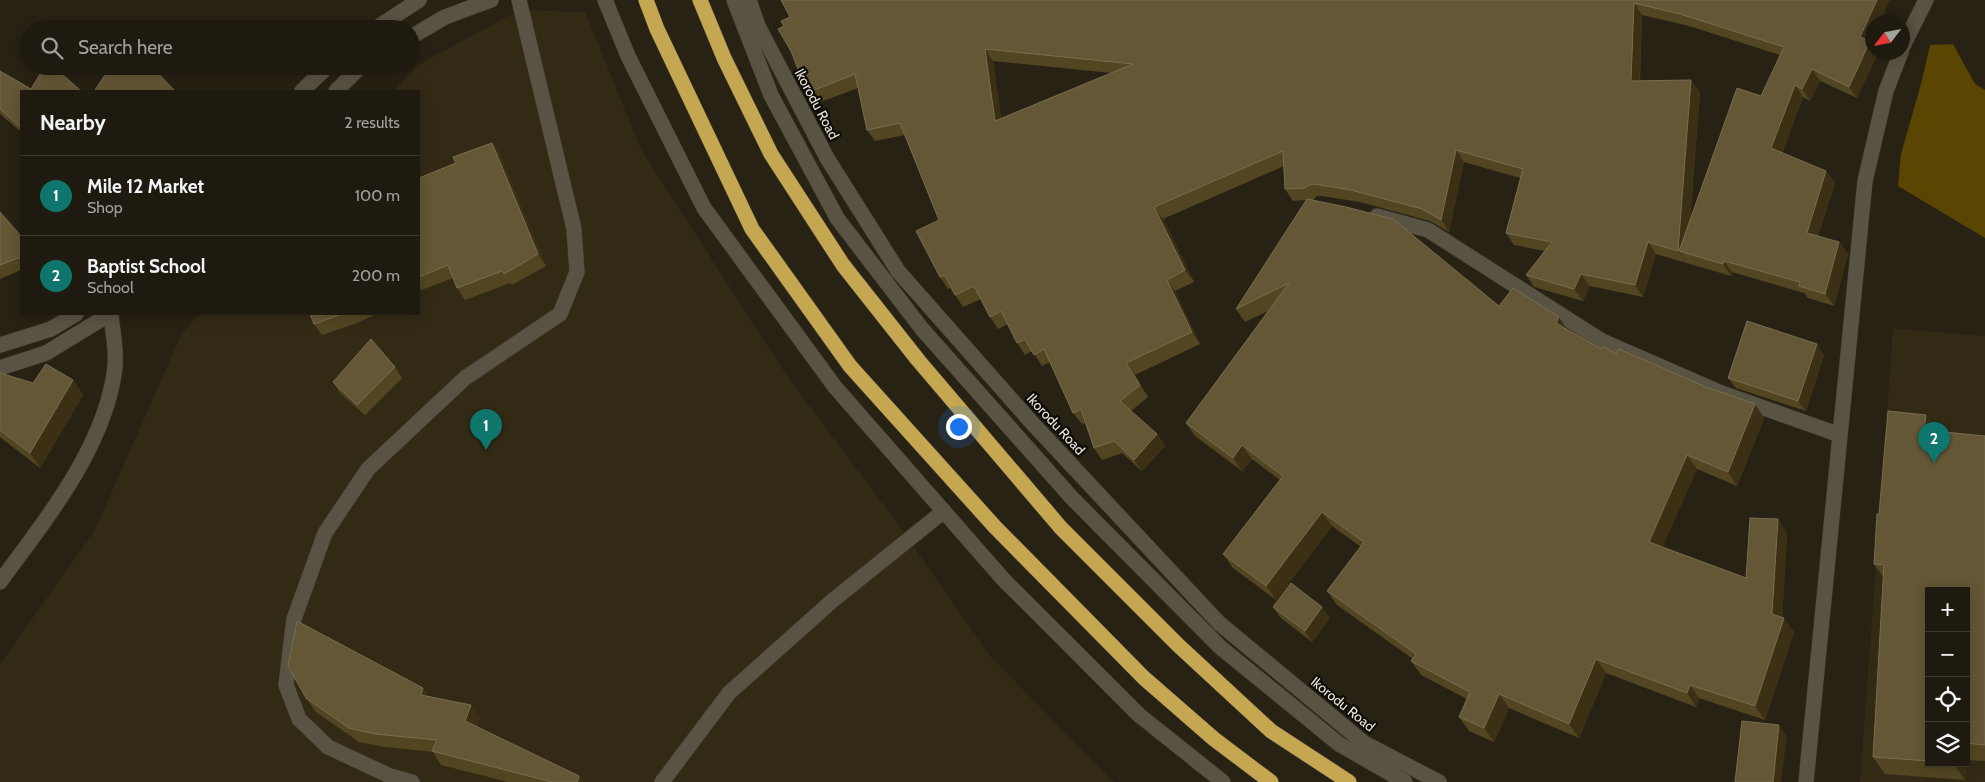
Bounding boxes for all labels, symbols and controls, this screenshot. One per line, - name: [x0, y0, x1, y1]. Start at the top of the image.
- north arrow: [1865, 15, 1910, 60]
- search box: [20, 20, 420, 75]
- icon: search: [38, 34, 66, 62]
- text: Search here: [78, 36, 172, 59]
- street label: Ikorodu Road: [791, 65, 843, 143]
- text: Nearby: [40, 110, 106, 135]
- text: 2 results: [344, 113, 400, 132]
- text: Mile 12 Market: [87, 175, 204, 198]
- text: 1: [53, 186, 59, 205]
- text: 100 m: [355, 186, 400, 205]
- text: Shop: [87, 198, 123, 217]
- text: Baptist School: [87, 255, 206, 278]
- text: 2: [52, 266, 60, 285]
- text: 200 m: [352, 266, 400, 285]
- text: School: [87, 278, 134, 297]
- street label: Ikorodu Road: [1023, 389, 1089, 459]
- pin: 1: [470, 409, 502, 450]
- your location: [946, 414, 972, 440]
- pin: 2: [1918, 422, 1950, 463]
- map controls: [1925, 587, 1970, 767]
- button: +: [1925, 587, 1970, 632]
- button: −: [1925, 632, 1970, 677]
- street label: Ikorodu Road: [1307, 673, 1379, 735]
- button: locate: [1925, 677, 1970, 722]
- button: layers: [1925, 722, 1970, 767]

